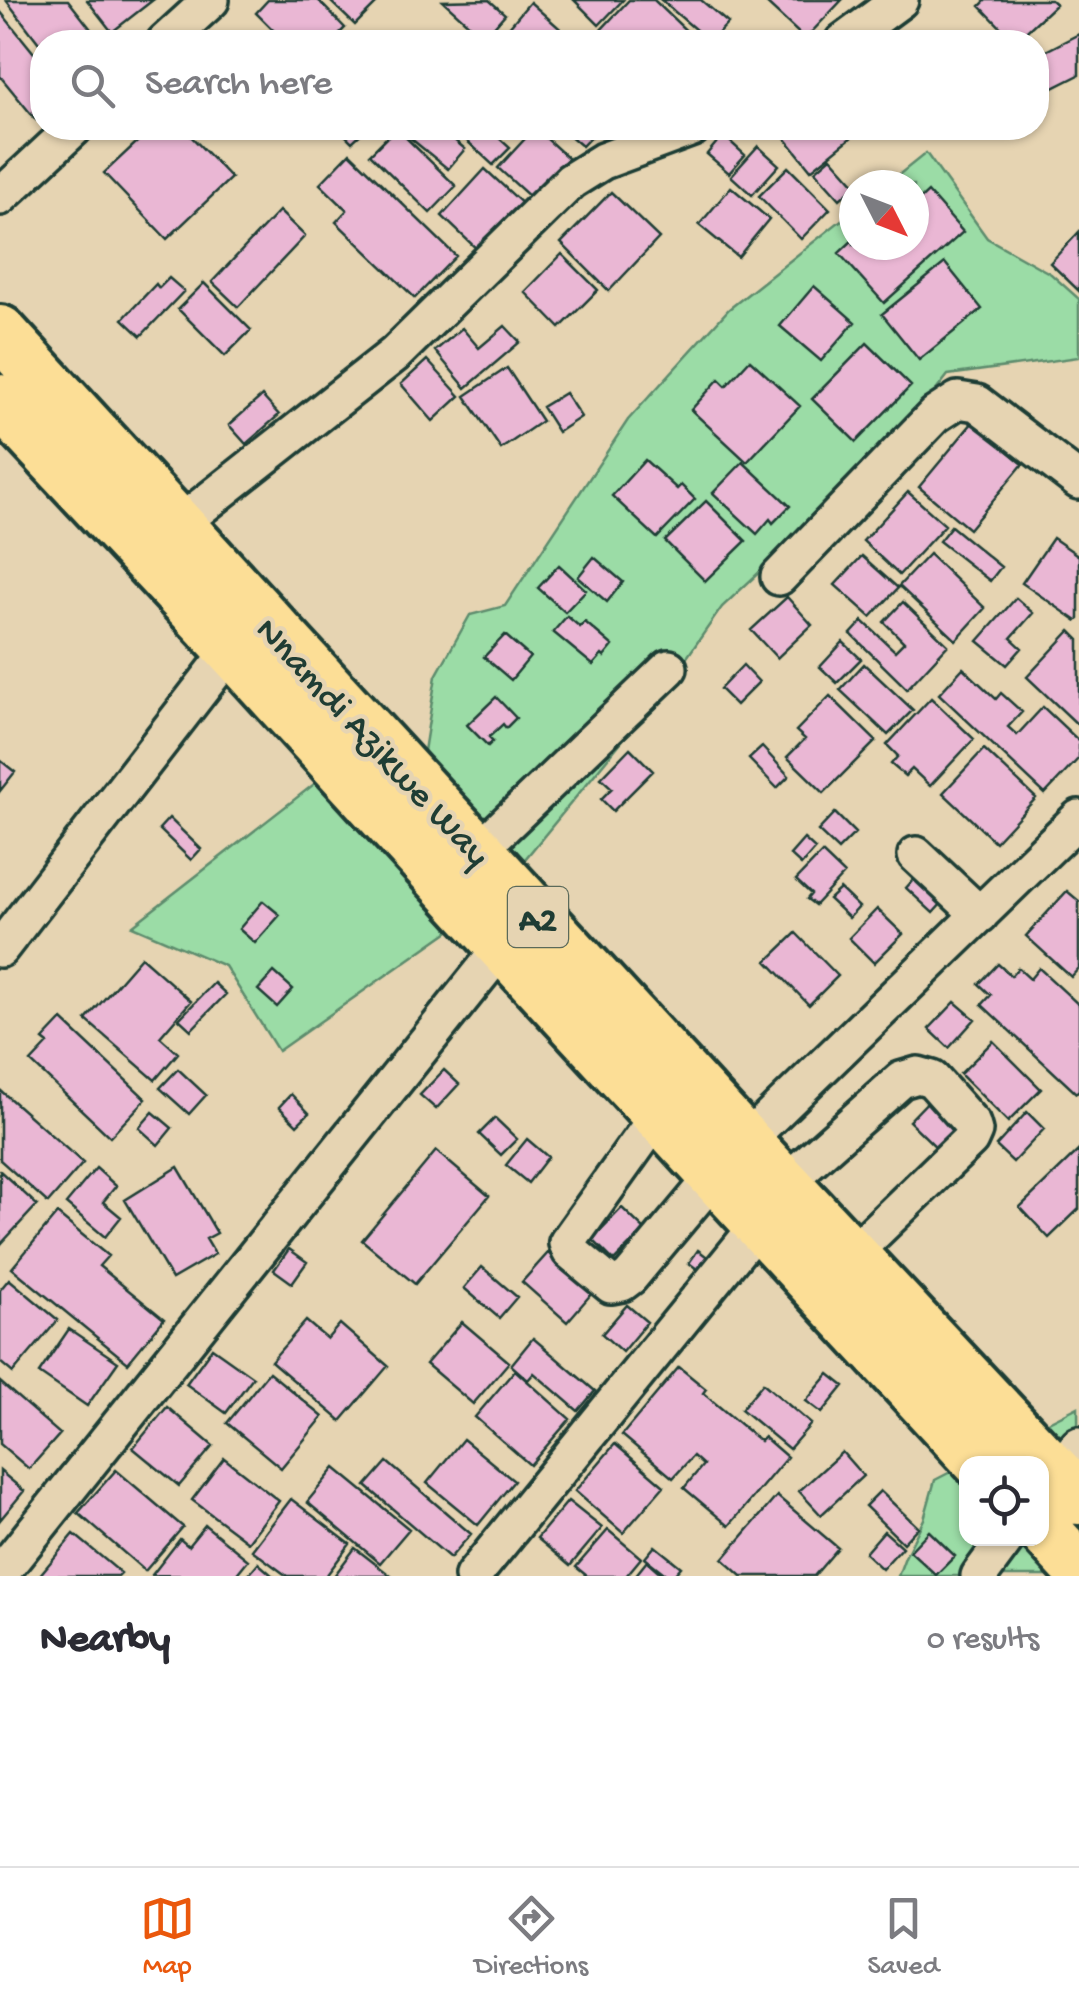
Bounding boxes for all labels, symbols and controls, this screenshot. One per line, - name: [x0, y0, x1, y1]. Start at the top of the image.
- search box: [30, 30, 1049, 140]
- icon: search: [65, 58, 120, 113]
- text: Search here: [145, 63, 332, 107]
- north arrow: [839, 170, 929, 260]
- street label: Nnamdi Azikwe Way: [244, 610, 498, 878]
- road number: A2: [508, 887, 568, 947]
- map controls: [959, 1456, 1049, 1546]
- button: locate: [959, 1456, 1049, 1546]
- text: Nearby: [40, 1617, 170, 1666]
- text: 0 results: [927, 1622, 1039, 1660]
- tab: Map: [140, 1891, 195, 1984]
- tab: Directions: [474, 1891, 588, 1984]
- tab: Saved: [867, 1891, 939, 1984]

